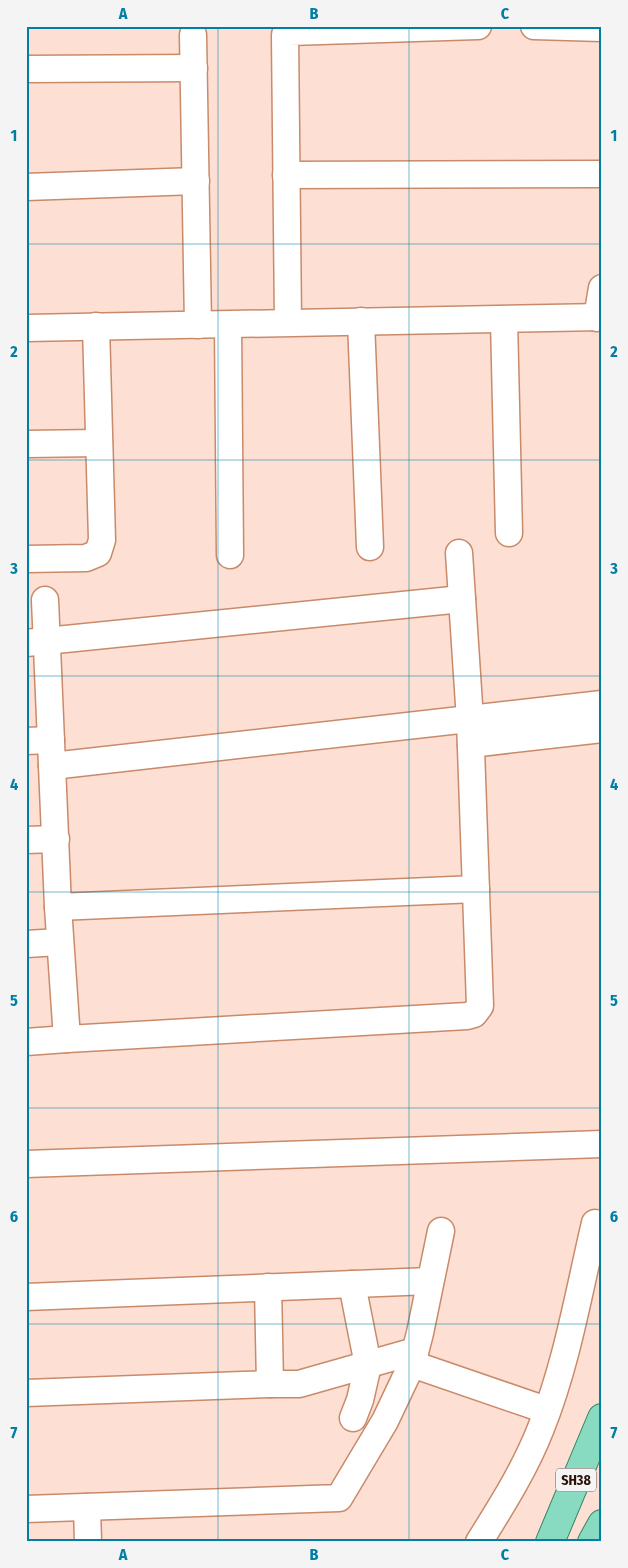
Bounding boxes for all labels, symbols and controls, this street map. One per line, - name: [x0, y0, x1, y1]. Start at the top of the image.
- text: A: [118, 4, 128, 23]
- text: B: [310, 4, 319, 23]
- text: C: [501, 4, 510, 23]
- text: 1: [11, 126, 17, 145]
- text: 1: [611, 126, 617, 145]
- text: 2: [9, 342, 18, 361]
- text: 2: [609, 342, 618, 361]
- text: 3: [9, 559, 18, 578]
- text: 3: [609, 559, 618, 578]
- text: 4: [10, 775, 18, 794]
- text: 4: [610, 775, 618, 794]
- text: 5: [10, 991, 18, 1010]
- text: 5: [610, 991, 618, 1010]
- text: 6: [10, 1207, 18, 1226]
- text: 6: [610, 1207, 618, 1226]
- text: 7: [11, 1423, 18, 1442]
- text: 7: [611, 1423, 618, 1442]
- road number: SH38: [556, 1468, 596, 1492]
- text: A: [118, 1545, 128, 1564]
- text: B: [310, 1545, 319, 1564]
- text: C: [501, 1545, 510, 1564]

